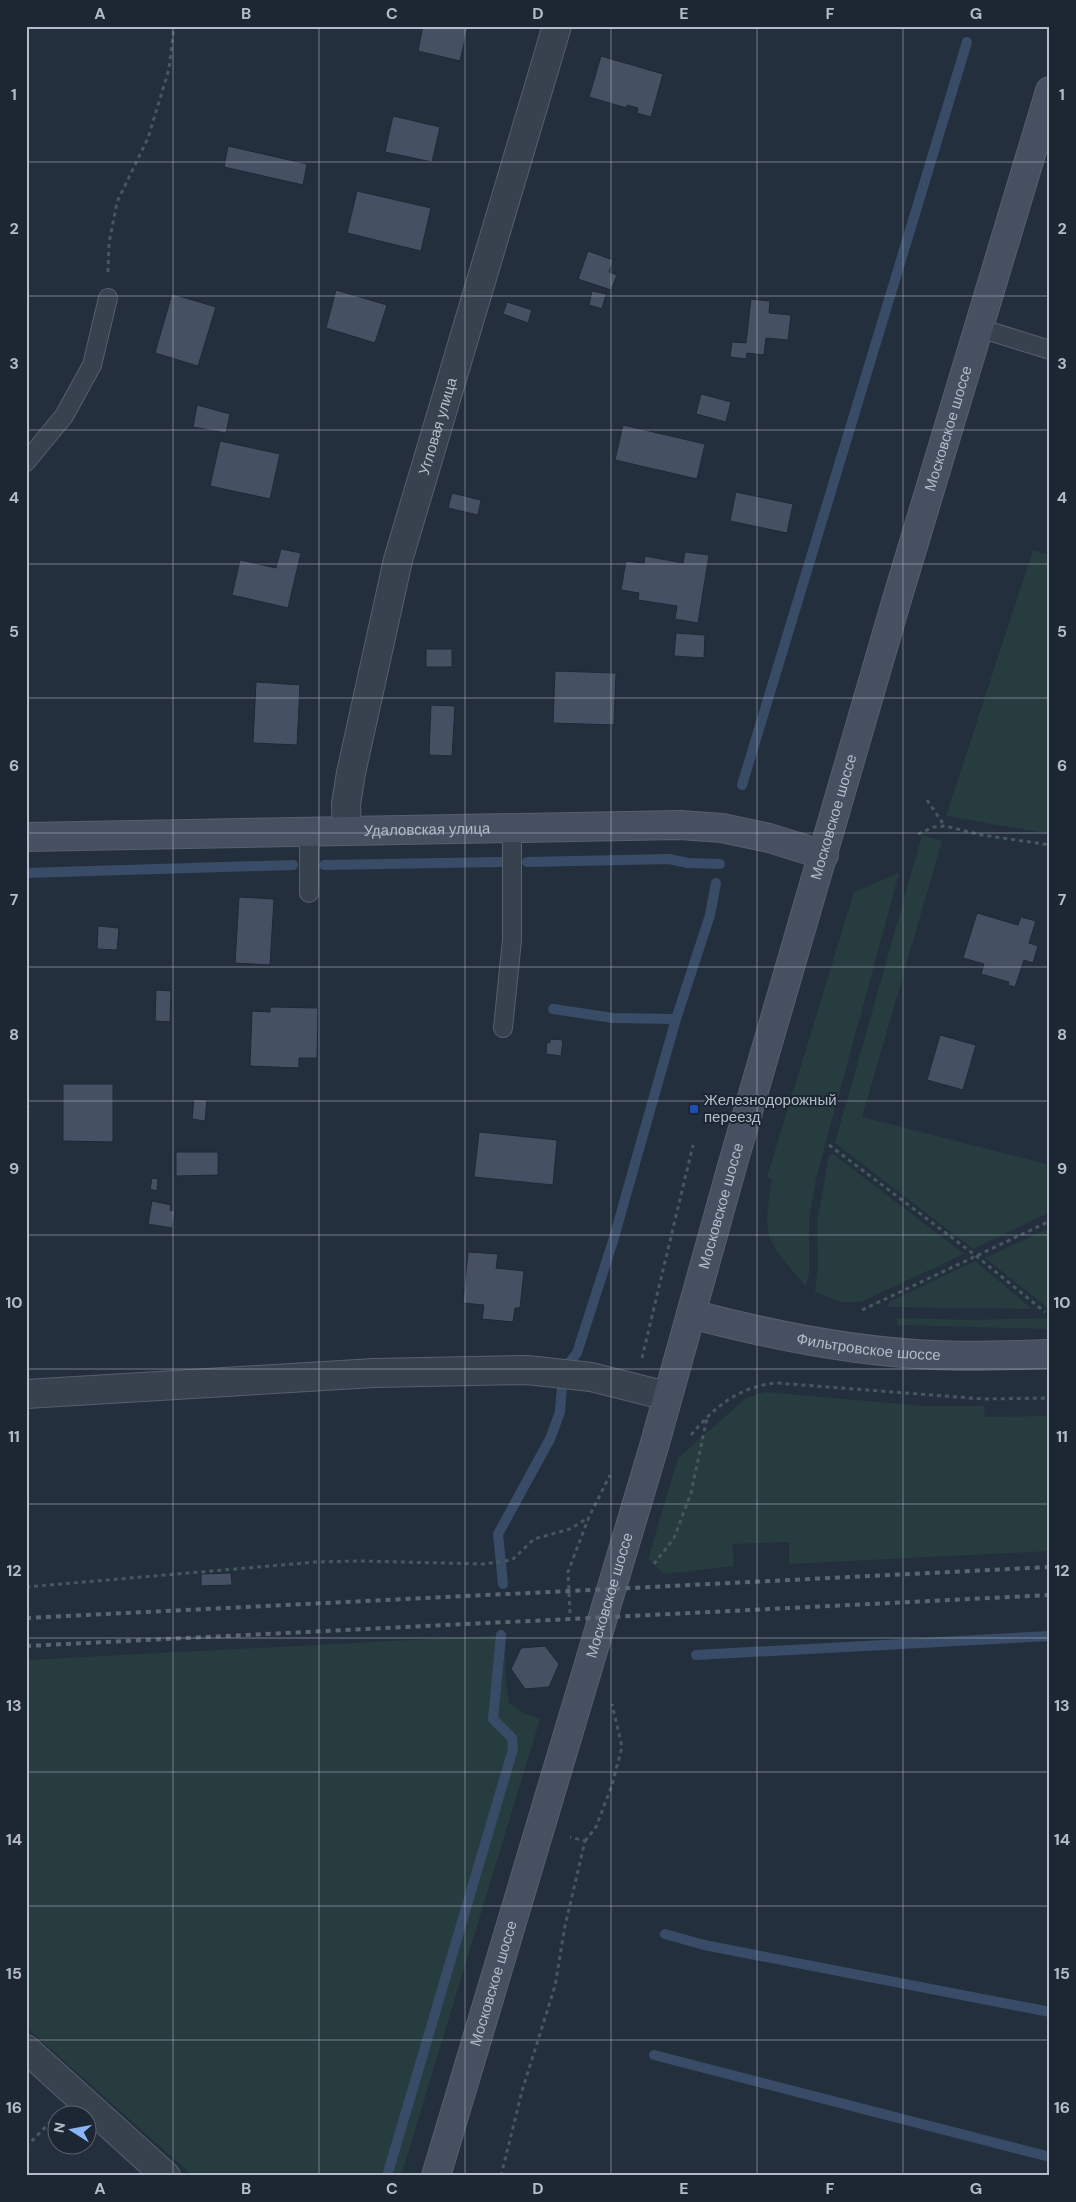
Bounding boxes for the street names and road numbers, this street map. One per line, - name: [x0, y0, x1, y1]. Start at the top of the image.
- street label: Московское шоссе: [920, 363, 977, 494]
- street label: Угловая улица: [414, 375, 462, 478]
- street label: Московское шоссе: [806, 752, 861, 882]
- street label: Удаловская улица: [363, 818, 491, 841]
- street label: Московское шоссе: [694, 1141, 748, 1271]
- street label: Фильтровское шоссе: [795, 1329, 941, 1365]
- street label: Московское шоссе: [581, 1530, 638, 1661]
- street label: Московское шоссе: [465, 1918, 522, 2049]

